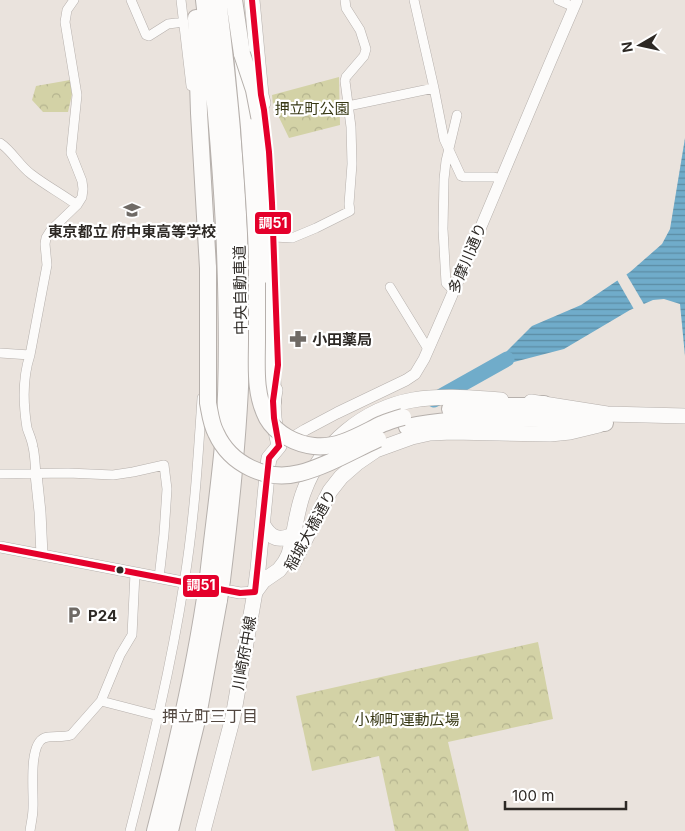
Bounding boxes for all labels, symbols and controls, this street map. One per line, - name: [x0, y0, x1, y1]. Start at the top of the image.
- north arrow: [615, 20, 665, 70]
- text: N: [617, 41, 636, 54]
- park label: 押立町公園: [274, 99, 350, 118]
- school or university icon: 東京都立 府中東高等学校: [122, 200, 142, 220]
- line badge: 調51: [254, 211, 292, 235]
- text: 調51: [259, 214, 287, 231]
- street label: 多摩川通り: [444, 220, 490, 296]
- place label: 東京都立 府中東高等学校: [48, 222, 216, 241]
- street label: 中央自動車道: [230, 245, 250, 335]
- pharmacy icon: 小田薬局: [288, 329, 308, 349]
- place label: 小田薬局: [312, 330, 372, 349]
- street label: 稲城大橋通り: [280, 486, 340, 574]
- unlabelled marker: [115, 565, 125, 575]
- line badge: 調51: [182, 574, 220, 598]
- text: 調51: [187, 576, 215, 593]
- parking icon: P24: [64, 605, 84, 625]
- place label: P24: [88, 606, 117, 625]
- street label: 川崎府中線: [228, 614, 260, 692]
- district label: 押立町三丁目: [162, 706, 258, 726]
- park label: 小柳町運動広場: [354, 710, 460, 729]
- scale bar: [505, 778, 626, 810]
- text: 100 m: [512, 786, 554, 805]

